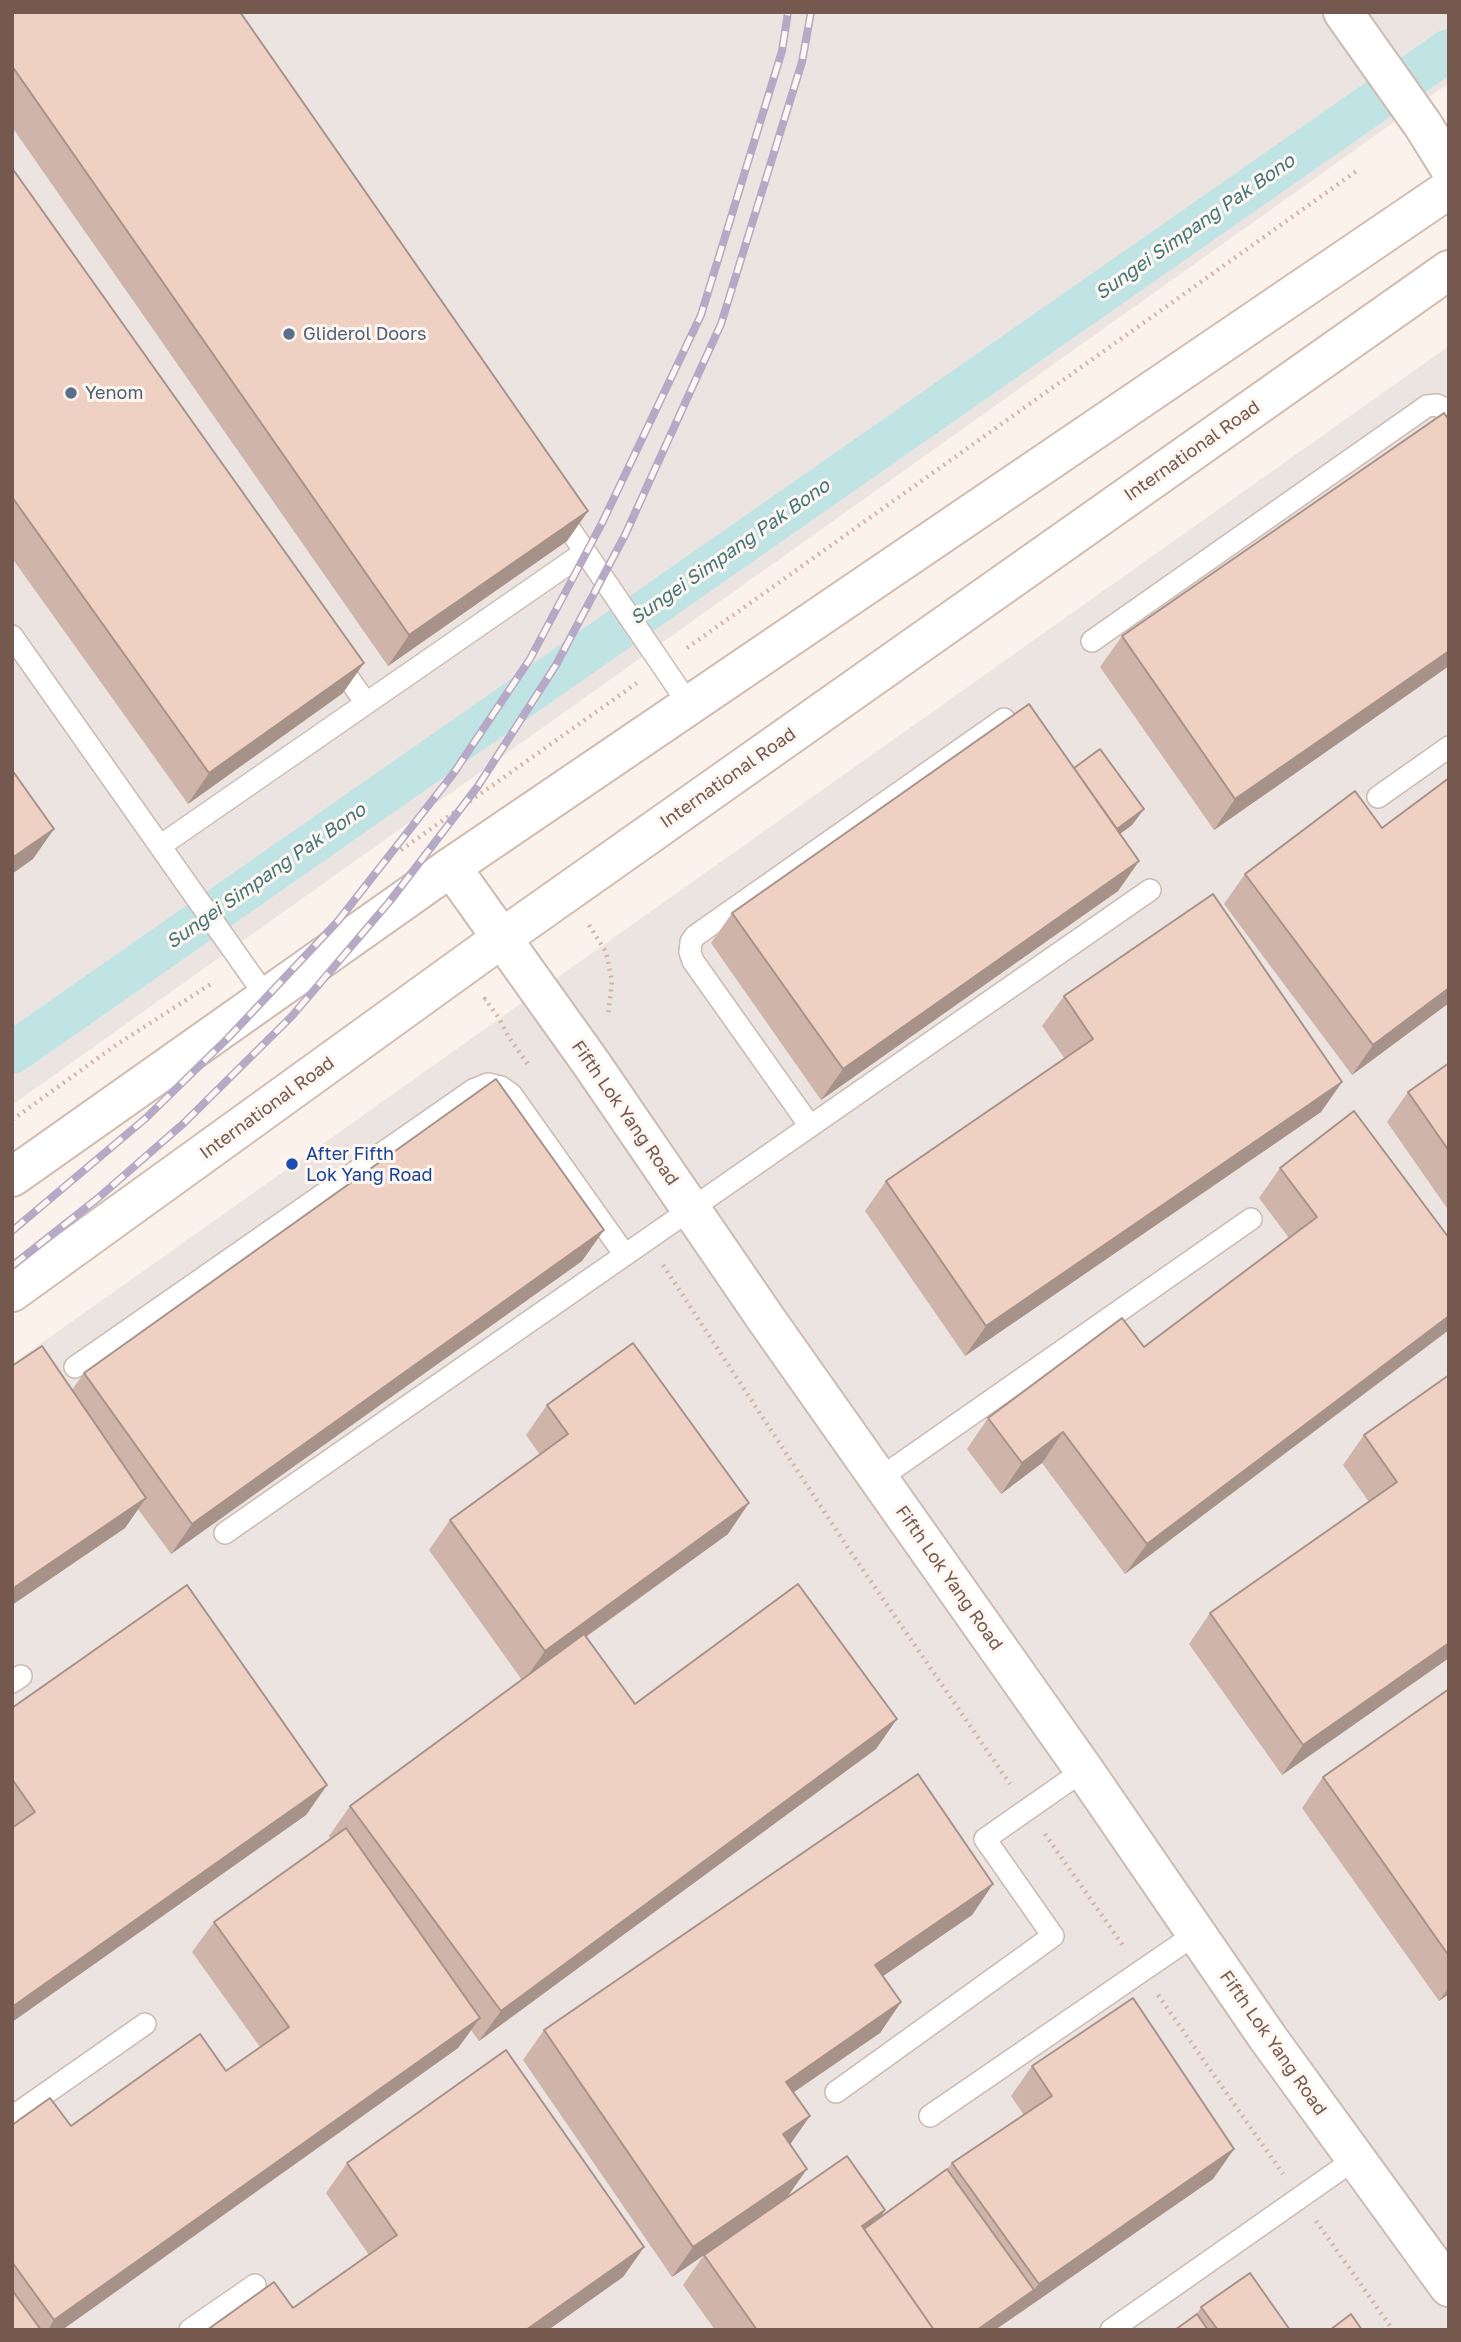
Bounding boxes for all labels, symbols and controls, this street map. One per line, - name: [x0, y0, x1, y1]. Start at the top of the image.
- water label: Sungei Simpang Pak Bono: [1091, 149, 1299, 305]
- place label: Gliderol Doors: [303, 323, 426, 345]
- marker: Gliderol Doors: [281, 326, 297, 342]
- place label: Yenom: [85, 382, 143, 404]
- marker: Yenom: [63, 385, 79, 401]
- street label: International Road: [1120, 396, 1264, 506]
- water label: Sungei Simpang Pak Bono: [626, 474, 834, 630]
- street label: International Road: [656, 723, 800, 833]
- water label: Sungei Simpang Pak Bono: [162, 798, 370, 954]
- street label: Fifth Lok Yang Road: [567, 1037, 683, 1189]
- street label: International Road: [196, 1052, 338, 1164]
- place label: After Fifth Lok Yang Road: [306, 1143, 433, 1186]
- marker: After Fifth Lok Yang Road: [284, 1156, 300, 1172]
- street label: Fifth Lok Yang Road: [891, 1502, 1007, 1654]
- street label: Fifth Lok Yang Road: [1215, 1967, 1331, 2119]

